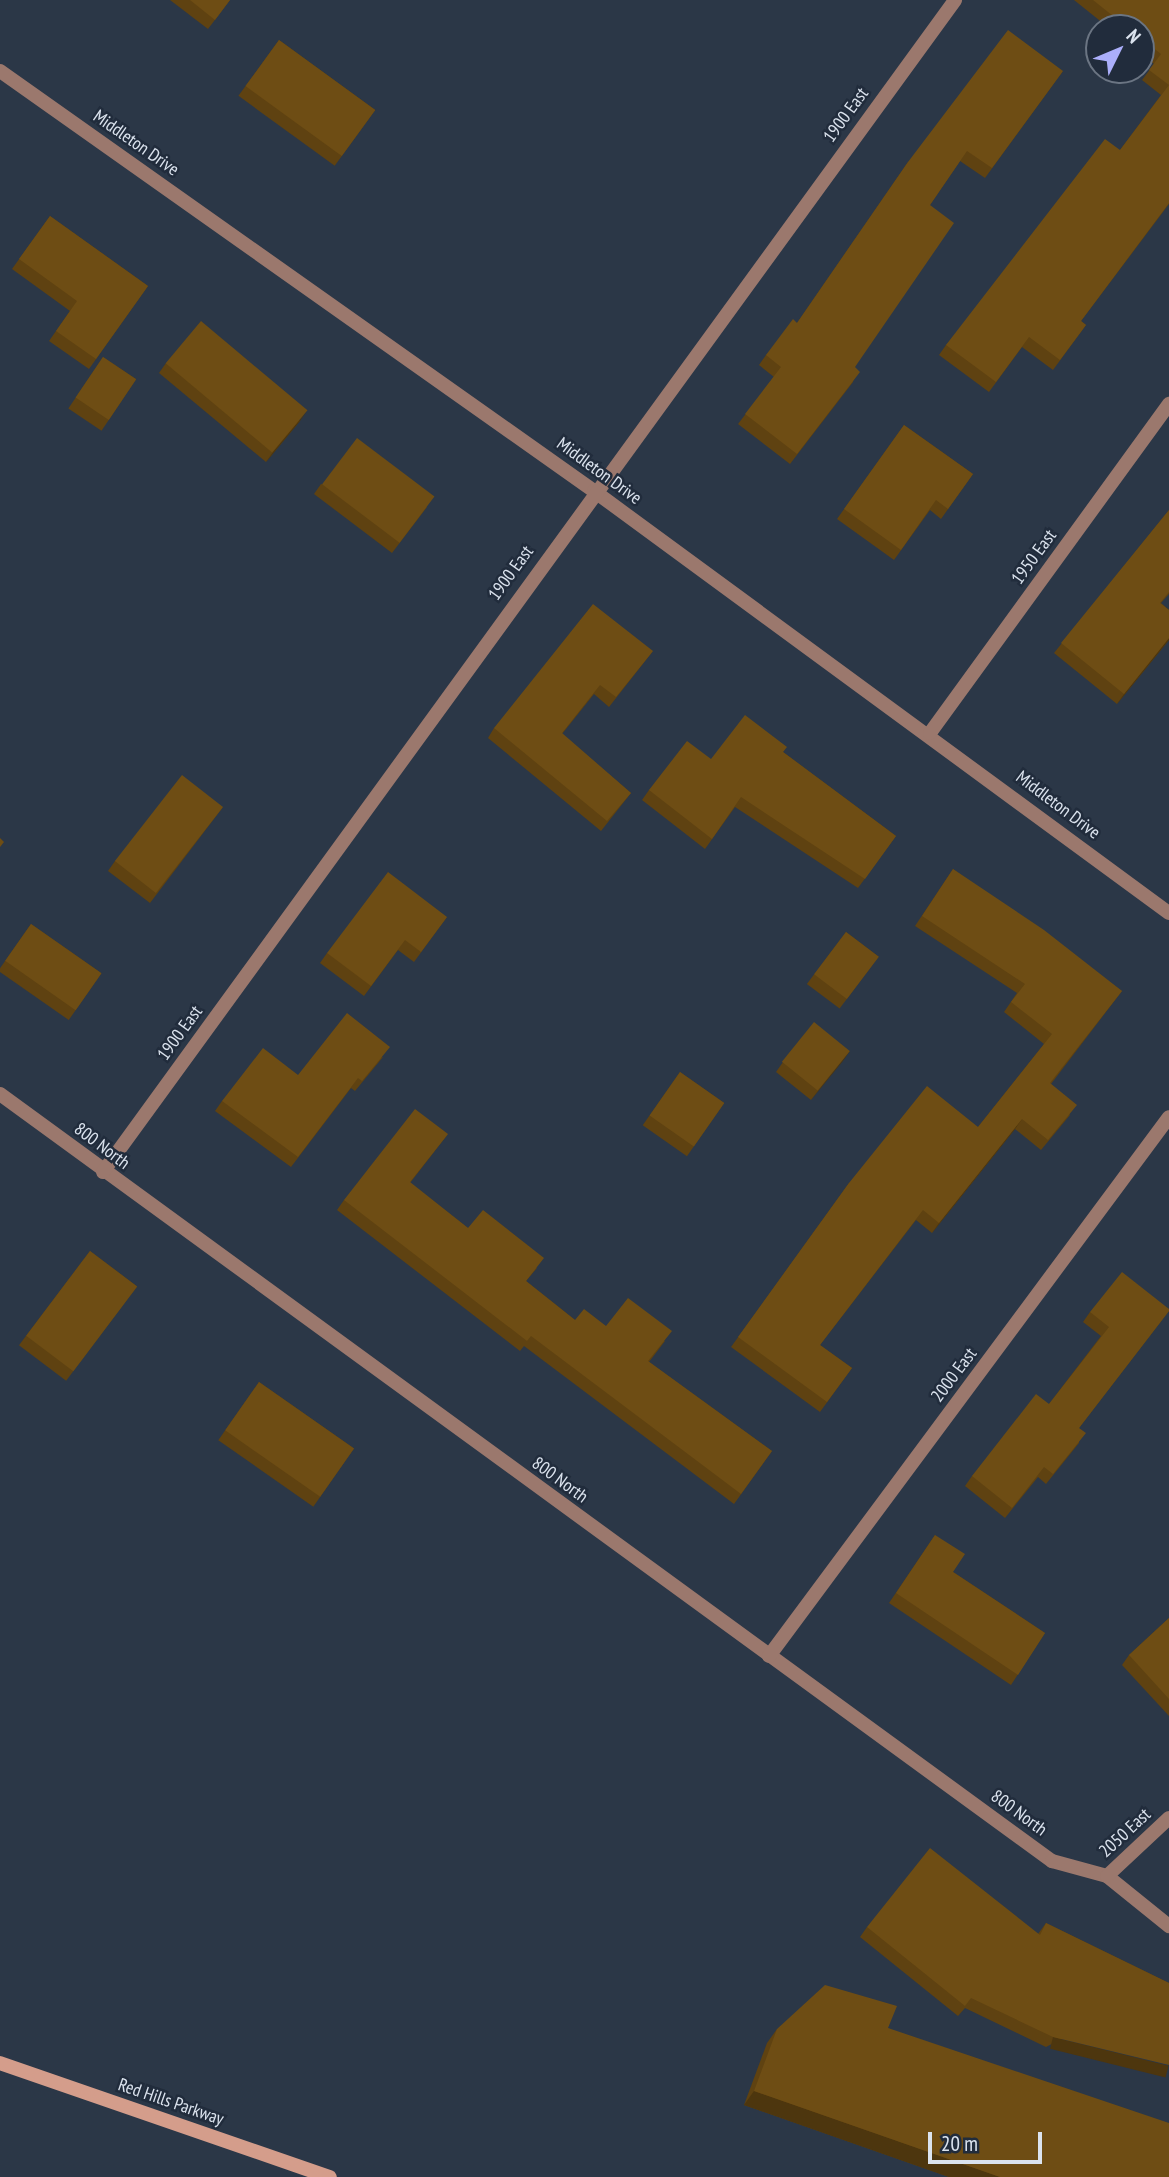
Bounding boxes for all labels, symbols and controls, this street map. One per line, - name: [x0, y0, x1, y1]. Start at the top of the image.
- north arrow: [1085, 14, 1155, 84]
- text: N: [1122, 24, 1146, 48]
- street label: 1900 East: [819, 84, 873, 146]
- street label: Middleton Drive: [89, 106, 183, 180]
- street label: Middleton Drive: [552, 433, 646, 509]
- street label: 1950 East: [1007, 526, 1061, 588]
- street label: 1900 East: [484, 542, 538, 604]
- street label: Middleton Drive: [1012, 766, 1104, 844]
- street label: 1900 East: [153, 1002, 207, 1064]
- street label: 800 North: [70, 1118, 134, 1174]
- street label: 2000 East: [927, 1344, 981, 1406]
- street label: 800 North: [528, 1453, 592, 1507]
- street label: 800 North: [987, 1786, 1051, 1840]
- street label: 2050 East: [1095, 1804, 1155, 1862]
- street label: Red Hills Parkway: [115, 2074, 227, 2130]
- scale bar: [931, 2118, 1045, 2162]
- text: 20 m: [941, 2130, 978, 2157]

